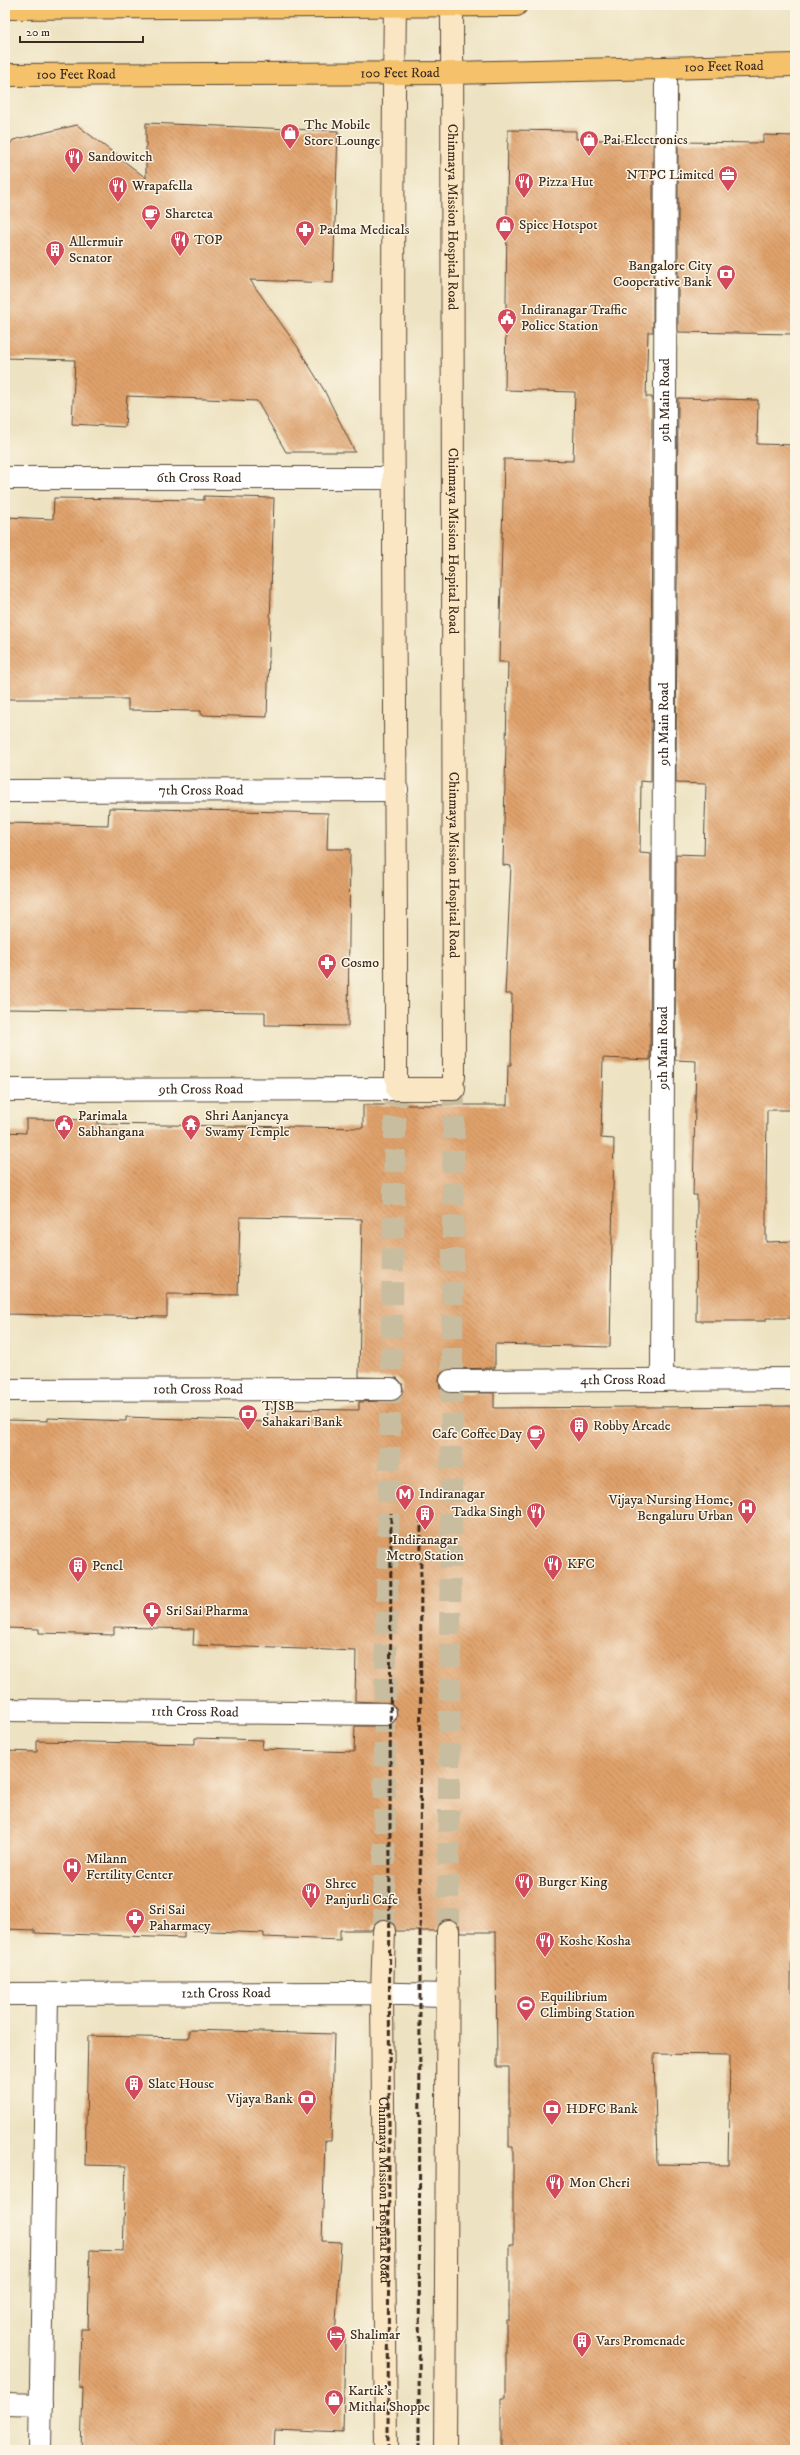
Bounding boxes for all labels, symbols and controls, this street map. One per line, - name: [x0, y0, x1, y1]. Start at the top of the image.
- scale bar: [20, 18, 143, 44]
- text: 20 m: [26, 25, 50, 40]
- street label: 100 Feet Road: [684, 57, 764, 77]
- street label: 100 Feet Road: [360, 64, 440, 82]
- street label: 100 Feet Road: [36, 66, 116, 84]
- place label: The Mobile Store Lounge: [304, 116, 380, 150]
- shop icon: The Mobile Store Lounge: [279, 122, 301, 150]
- street label: Chinmaya Mission Hospital Road: [443, 124, 462, 310]
- shop icon: Pai Electronics: [578, 129, 600, 157]
- place label: Pai Electronics: [603, 131, 688, 149]
- restaurant icon: Sandowitch: [63, 146, 85, 174]
- place label: Sandowitch: [88, 148, 153, 166]
- office icon: NTPC Limited: [717, 164, 739, 192]
- place label: NTPC Limited: [626, 166, 714, 184]
- restaurant icon: Pizza Hut: [513, 171, 535, 199]
- place label: Pizza Hut: [538, 173, 594, 191]
- restaurant icon: Wrapafella: [107, 175, 129, 203]
- place label: Wrapafella: [131, 177, 193, 195]
- cafe icon: Sharetea: [140, 203, 162, 231]
- place label: Sharetea: [165, 205, 213, 223]
- shop icon: Spice Hotspot: [494, 214, 516, 242]
- place label: Spice Hotspot: [519, 216, 598, 234]
- pharmacy icon: Padma Medicals: [294, 219, 316, 247]
- place label: Padma Medicals: [319, 221, 410, 239]
- restaurant icon: TOP: [169, 229, 191, 257]
- place label: TOP: [194, 231, 223, 249]
- place label: Allermuir Senator: [69, 233, 124, 267]
- building icon: Allermuir Senator: [44, 239, 66, 267]
- place label: Bangalore City Cooperative Bank: [613, 257, 712, 291]
- bank icon: Bangalore City Cooperative Bank: [715, 263, 737, 291]
- place label: Indiranagar Traffic Police Station: [521, 301, 627, 335]
- public building icon: Indiranagar Traffic Police Station: [496, 307, 518, 335]
- street label: 9th Main Road: [656, 358, 674, 443]
- street label: Chinmaya Mission Hospital Road: [444, 448, 462, 634]
- street label: 6th Cross Road: [157, 469, 241, 487]
- street label: 9th Main Road: [655, 682, 673, 767]
- street label: Chinmaya Mission Hospital Road: [444, 772, 463, 958]
- street label: 7th Cross Road: [159, 781, 243, 800]
- pharmacy icon: Cosmo: [316, 952, 338, 980]
- place label: Cosmo: [341, 954, 379, 972]
- street label: 9th Main Road: [654, 1006, 672, 1091]
- street label: 9th Cross Road: [158, 1080, 243, 1099]
- place label: Parimala Sabhangana: [78, 1107, 144, 1141]
- place label: Shri Aanjaneya Swamy Temple: [205, 1107, 290, 1141]
- public building icon: Parimala Sabhangana: [53, 1113, 75, 1141]
- temple icon: Shri Aanjaneya Swamy Temple: [180, 1113, 202, 1141]
- street label: 4th Cross Road: [580, 1371, 666, 1389]
- street label: 10th Cross Road: [153, 1380, 243, 1399]
- place label: TJSB Sahakari Bank: [262, 1397, 342, 1431]
- bank icon: TJSB Sahakari Bank: [237, 1403, 259, 1431]
- building icon: Robby Arcade: [568, 1415, 590, 1443]
- place label: Robby Arcade: [593, 1417, 671, 1435]
- cafe icon: Cafe Coffee Day: [525, 1423, 547, 1451]
- place label: Cafe Coffee Day: [432, 1425, 522, 1443]
- metro station icon: Indiranagar: [394, 1483, 416, 1511]
- place label: Indiranagar: [419, 1485, 486, 1503]
- place label: Vijaya Nursing Home, Bengaluru Urban: [608, 1491, 734, 1525]
- hospital icon: Vijaya Nursing Home, Bengaluru Urban: [736, 1497, 758, 1525]
- restaurant icon: Tadka Singh: [525, 1501, 547, 1529]
- building icon: Indiranagar Metro Station: [414, 1503, 436, 1531]
- place label: Tadka Singh: [451, 1503, 523, 1521]
- place label: Indiranagar Metro Station: [386, 1531, 465, 1565]
- restaurant icon: KFC: [542, 1553, 564, 1581]
- building icon: Penel: [67, 1555, 89, 1583]
- place label: KFC: [567, 1555, 595, 1573]
- place label: Penel: [92, 1557, 124, 1575]
- pharmacy icon: Sri Sai Pharma: [141, 1600, 163, 1628]
- place label: Sri Sai Pharma: [166, 1602, 248, 1620]
- street label: 11th Cross Road: [151, 1703, 239, 1721]
- place label: Milann Fertility Center: [86, 1850, 174, 1884]
- hospital icon: Milann Fertility Center: [61, 1856, 83, 1884]
- restaurant icon: Burger King: [513, 1871, 535, 1899]
- place label: Burger King: [538, 1873, 607, 1891]
- place label: Shree Panjurli Cafe: [325, 1875, 398, 1909]
- restaurant icon: Shree Panjurli Cafe: [300, 1881, 322, 1909]
- place label: Sri Sai Paharmacy: [149, 1901, 211, 1935]
- pharmacy icon: Sri Sai Paharmacy: [124, 1907, 146, 1935]
- restaurant icon: Koshe Kosha: [534, 1930, 556, 1958]
- place label: Koshe Kosha: [559, 1932, 631, 1950]
- street label: 12th Cross Road: [181, 1984, 271, 2002]
- place label: Equilibrium Climbing Station: [540, 1988, 636, 2022]
- sports icon: Equilibrium Climbing Station: [515, 1994, 537, 2022]
- building icon: Slate House: [123, 2073, 145, 2101]
- place label: Slate House: [148, 2075, 215, 2093]
- bank icon: Vijaya Bank: [296, 2088, 318, 2116]
- place label: Vijaya Bank: [226, 2090, 293, 2108]
- street label: Chinmaya Mission Hospital Road: [374, 2097, 394, 2283]
- bank icon: HDFC Bank: [541, 2098, 563, 2126]
- place label: HDFC Bank: [566, 2100, 638, 2118]
- restaurant icon: Mon Cheri: [544, 2172, 566, 2200]
- place label: Mon Cheri: [569, 2174, 630, 2192]
- hotel icon: Shalimar: [325, 2324, 347, 2352]
- place label: Shalimar: [350, 2326, 401, 2344]
- building icon: Vars Promenade: [571, 2330, 593, 2358]
- place label: Vars Promenade: [595, 2332, 685, 2350]
- place label: Kartik's Mithai Shoppe: [348, 2382, 430, 2416]
- shop icon: Kartik's Mithai Shoppe: [323, 2388, 345, 2416]

